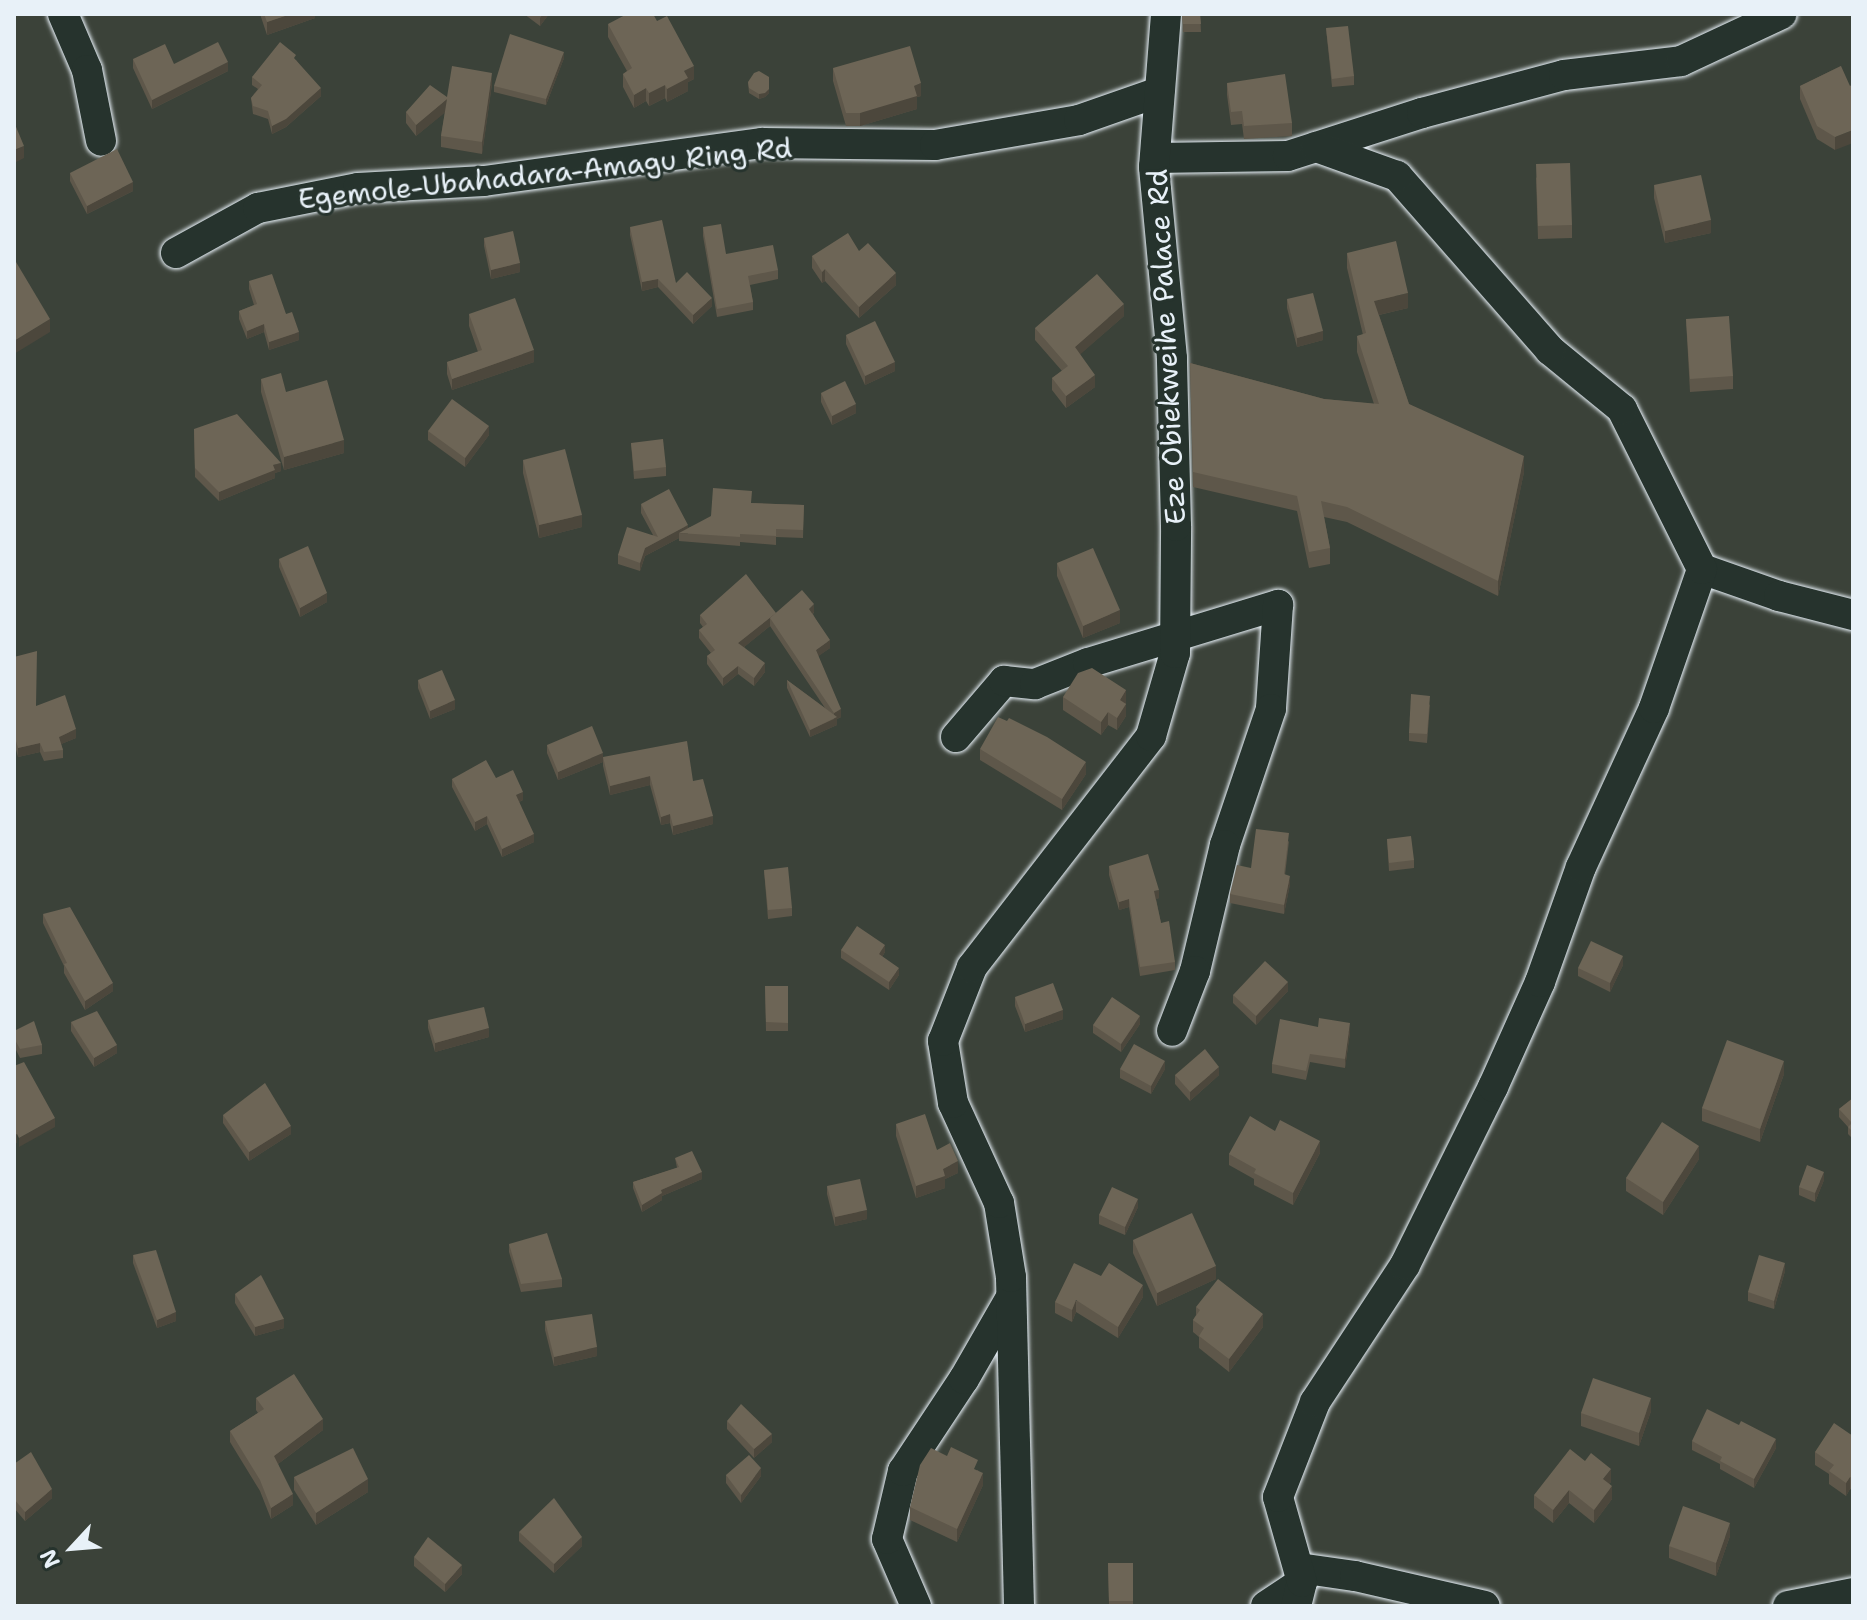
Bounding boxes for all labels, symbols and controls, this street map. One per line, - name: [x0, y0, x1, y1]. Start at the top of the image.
- street label: Egemole-Ubahadara-Amagu Ring Rd: [296, 130, 794, 216]
- street label: Eze Obiekweihe Palace Rd: [1140, 168, 1192, 526]
- north arrow: [32, 1508, 112, 1588]
- text: N: [33, 1545, 67, 1573]

